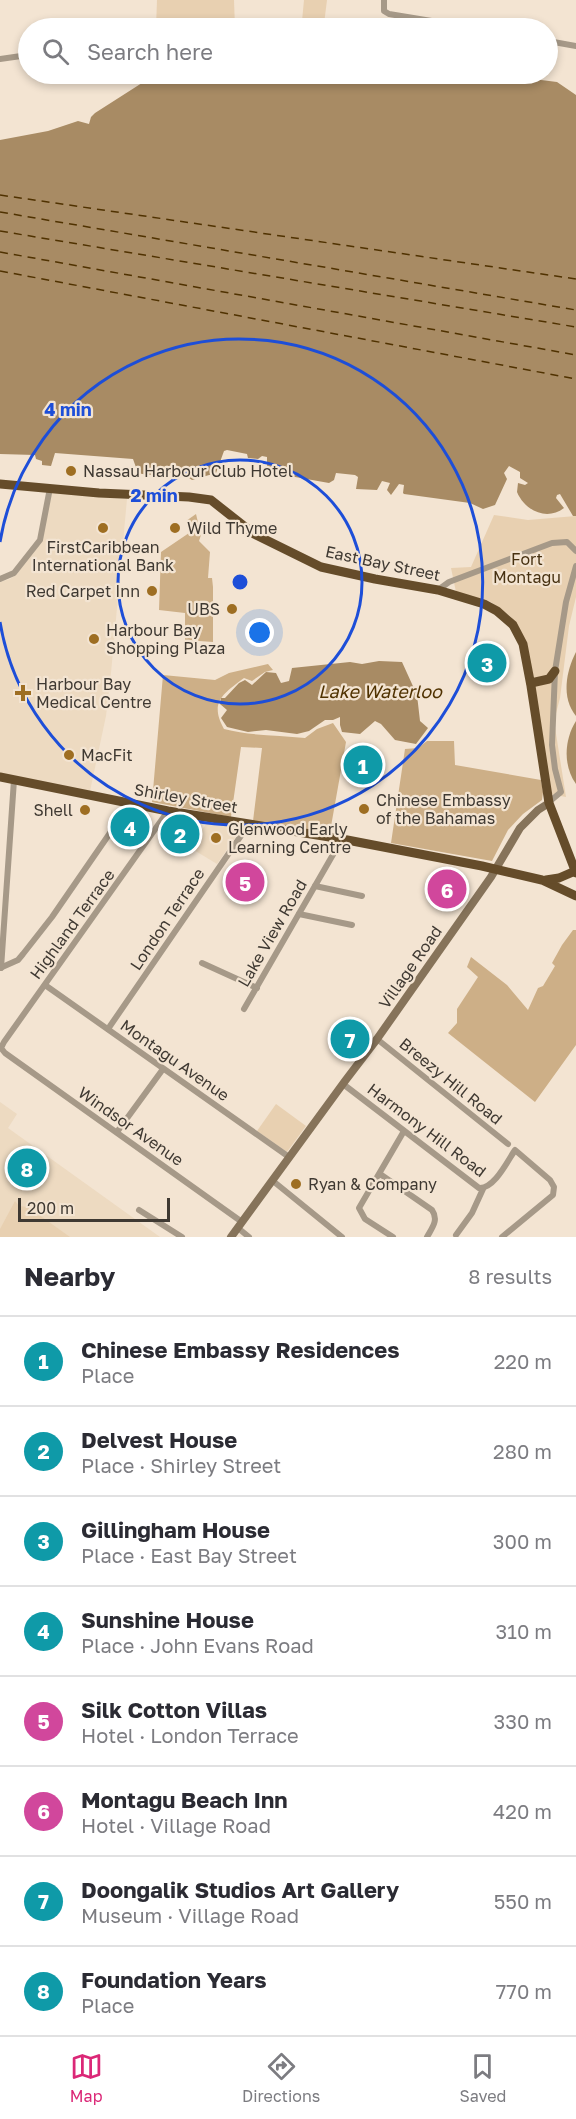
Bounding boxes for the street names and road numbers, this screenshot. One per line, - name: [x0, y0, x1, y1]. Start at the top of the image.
- street label: East Bay Street: [324, 541, 442, 585]
- street label: Shirley Street: [133, 779, 239, 817]
- street label: London Terrace: [125, 864, 209, 974]
- street label: Highland Terrace: [25, 865, 119, 983]
- street label: Lake View Road: [233, 876, 311, 990]
- street label: Village Road: [374, 922, 446, 1012]
- street label: Montagu Avenue: [117, 1015, 233, 1105]
- street label: Breezy Hill Road: [396, 1033, 506, 1129]
- street label: Harmony Hill Road: [364, 1079, 490, 1181]
- street label: Windsor Avenue: [74, 1082, 188, 1170]

